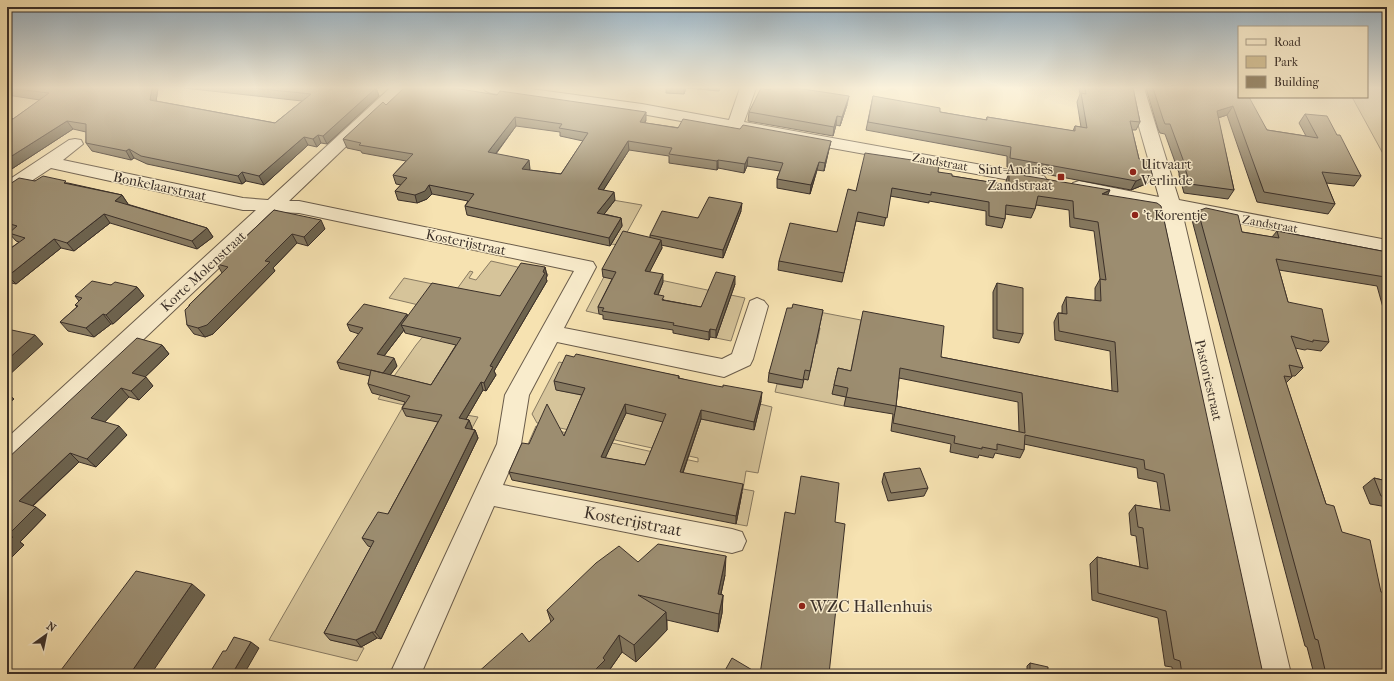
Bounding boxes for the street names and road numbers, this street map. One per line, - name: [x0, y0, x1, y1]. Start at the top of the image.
- street label: Zandstraat: [911, 150, 970, 174]
- street label: Bonkelaarstraat: [112, 168, 208, 205]
- street label: Zandstraat: [1241, 212, 1300, 236]
- street label: Kosterijstraat: [424, 226, 508, 259]
- street label: Korte Molenstraat: [157, 228, 250, 315]
- street label: Pastoriestraat: [1191, 338, 1226, 422]
- street label: Kosterijstraat: [582, 502, 684, 540]

